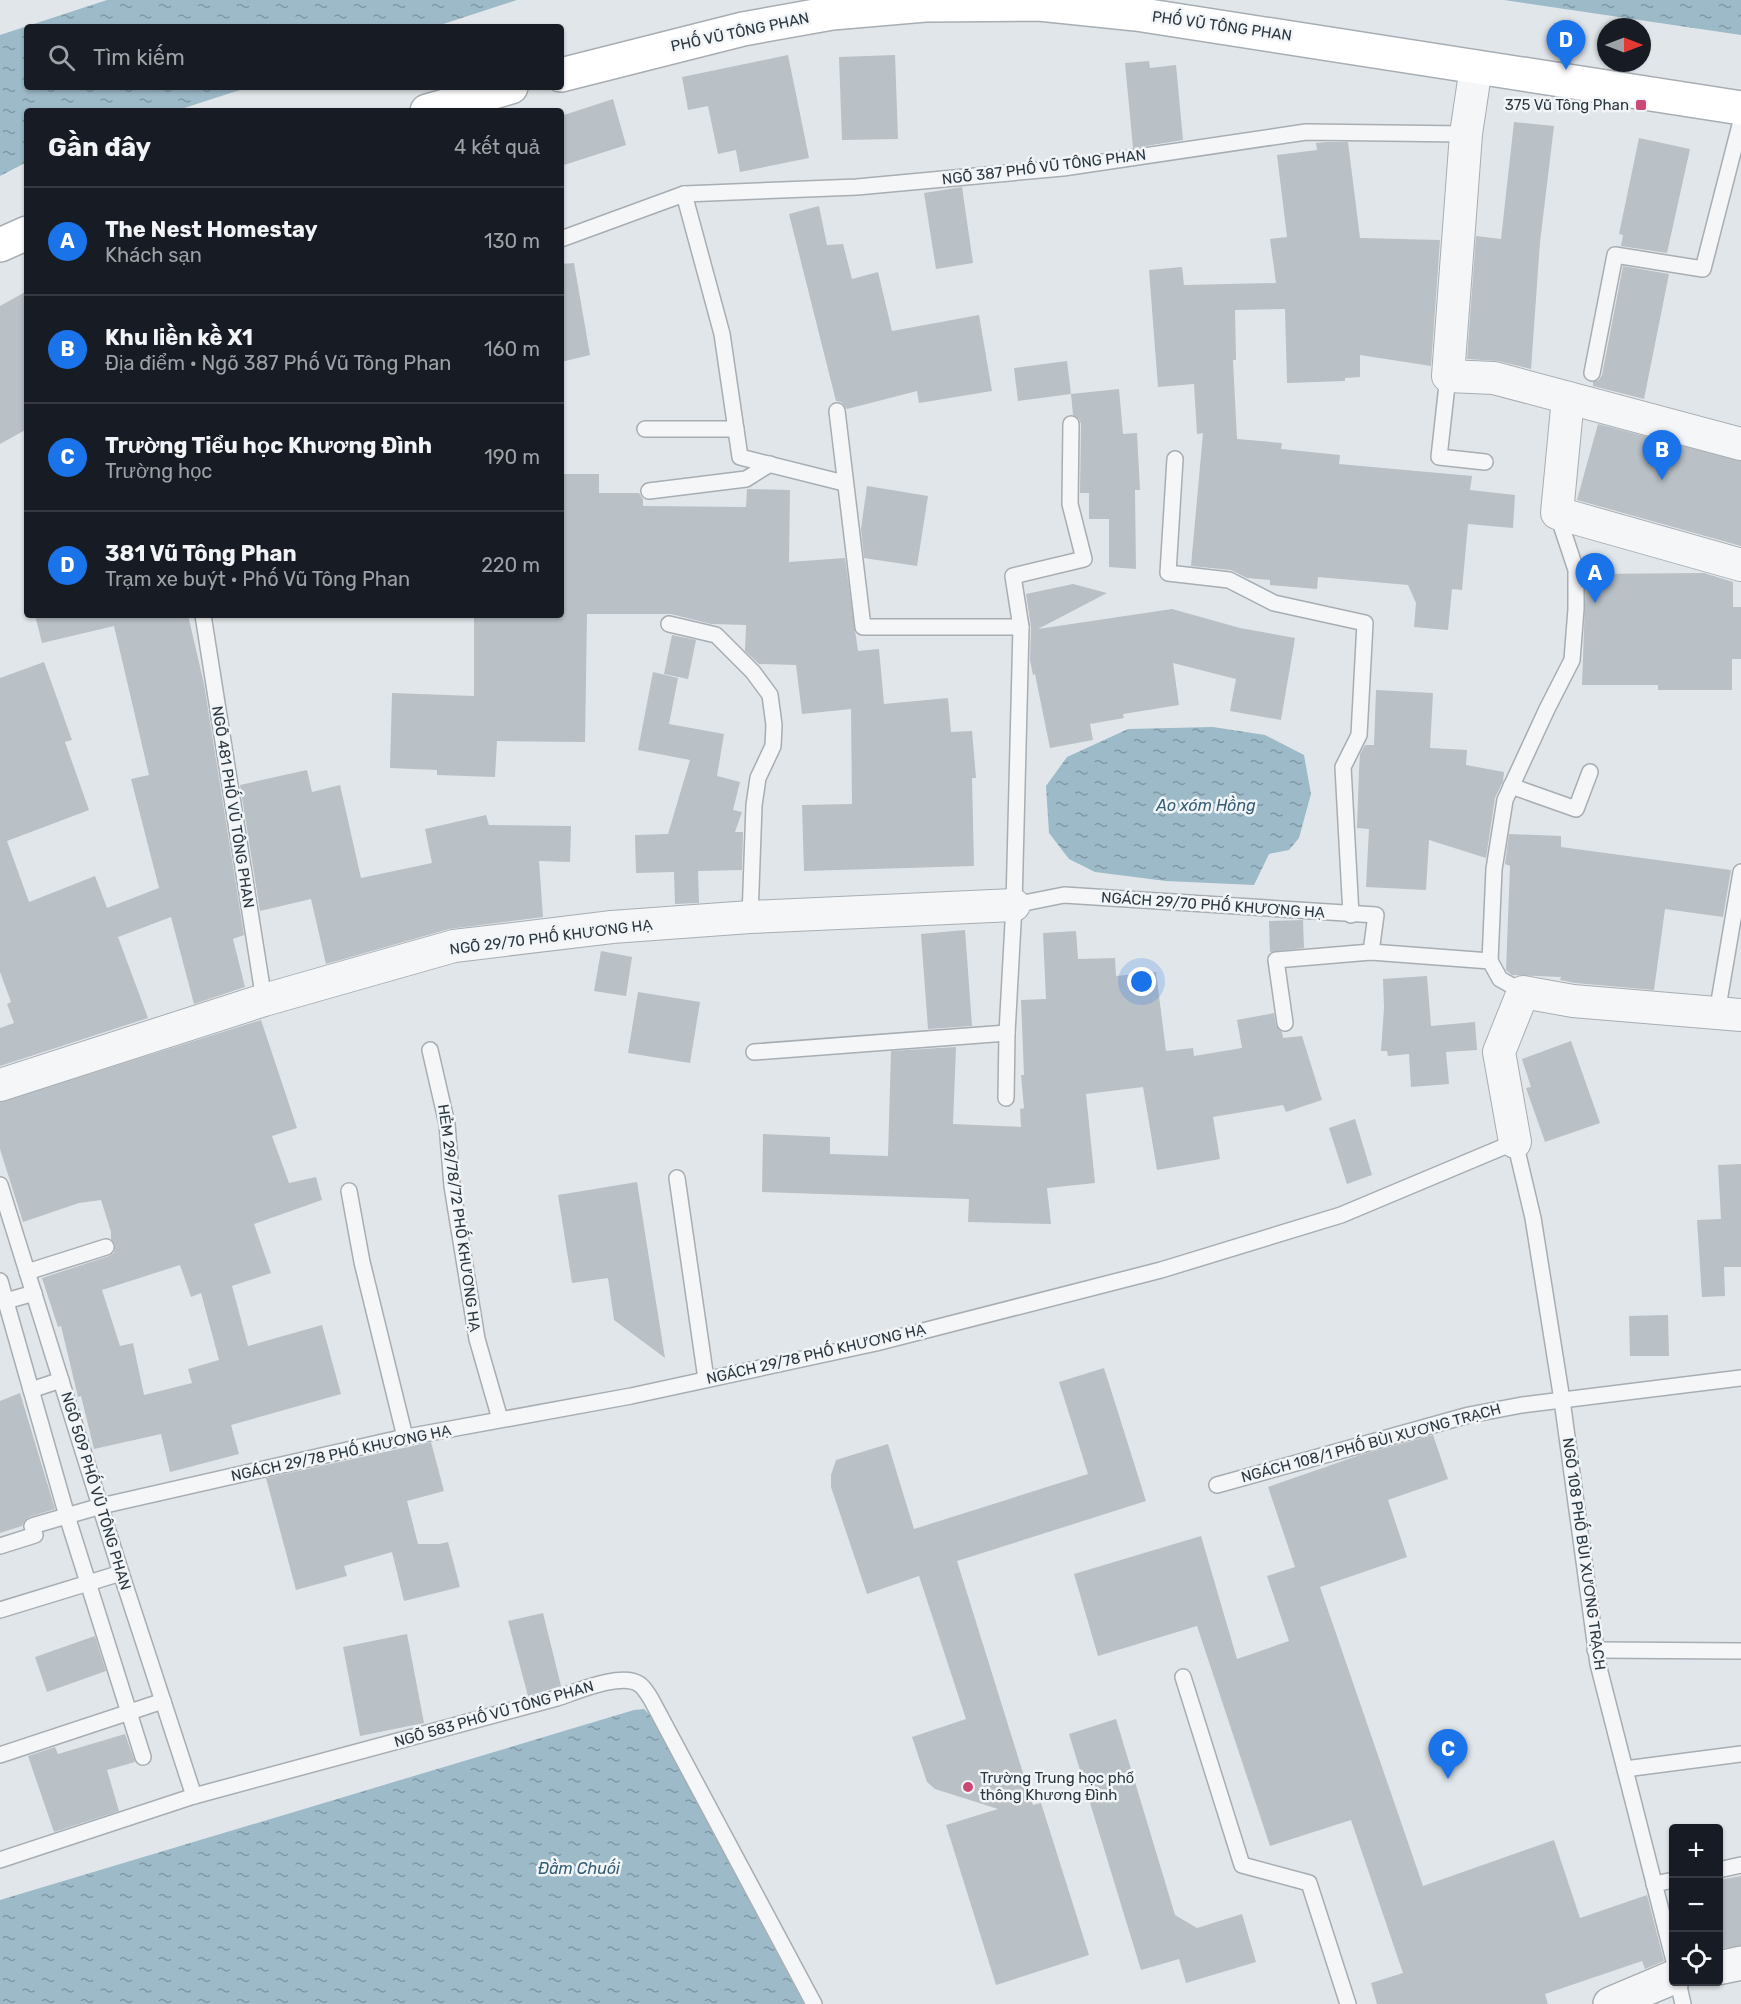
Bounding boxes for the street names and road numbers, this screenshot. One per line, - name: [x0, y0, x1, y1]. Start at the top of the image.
- street label: PHỐ VŨ TÔNG PHAN: [1151, 5, 1293, 45]
- street label: PHỐ VŨ TÔNG PHAN: [669, 7, 811, 55]
- street label: NGÕ 387 PHỐ VŨ TÔNG PHAN: [941, 144, 1147, 188]
- street label: NGÕ 481 PHỐ VŨ TÔNG PHAN: [208, 704, 260, 909]
- street label: NGÁCH 29/70 PHỐ KHƯƠNG HẠ: [1100, 886, 1326, 922]
- street label: NGÕ 29/70 PHỐ KHƯƠNG HẠ: [448, 914, 653, 958]
- street label: HẺM 29/78/72 PHỐ KHƯƠNG HẠ: [434, 1103, 486, 1333]
- street label: NGÁCH 29/78 PHỐ KHƯƠNG HẠ: [704, 1318, 927, 1388]
- street label: NGÕ 509 PHỐ VŨ TÔNG PHAN: [57, 1389, 137, 1592]
- street label: NGÁCH 108/1 PHỐ BÙI XƯƠNG TRẠCH: [1239, 1398, 1503, 1486]
- street label: NGÁCH 29/78 PHỐ KHƯƠNG HẠ: [229, 1419, 453, 1485]
- street label: NGÕ 108 PHỐ BÙI XƯƠNG TRẠCH: [1559, 1436, 1611, 1671]
- street label: NGÕ 583 PHỐ VŨ TÔNG PHAN: [392, 1675, 596, 1751]

